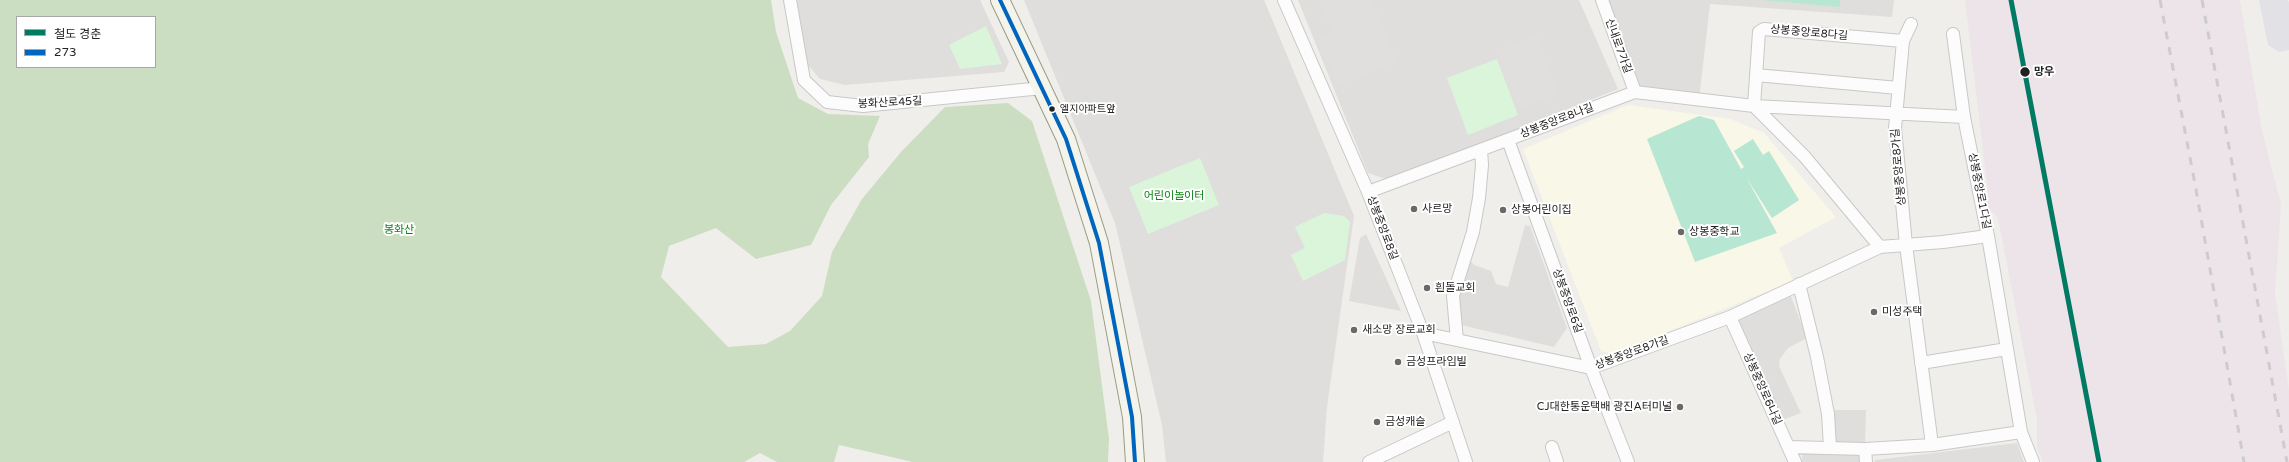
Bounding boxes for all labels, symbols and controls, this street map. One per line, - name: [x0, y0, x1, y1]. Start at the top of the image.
- legend: [16, 16, 156, 68]
- street label: 신내로7가길: [1602, 17, 1634, 75]
- street label: 상봉중앙로8다길: [1770, 23, 1848, 43]
- text: 철도 경춘: [54, 27, 101, 41]
- text: 273: [54, 45, 77, 59]
- marker: 망우: [2018, 65, 2032, 79]
- place label: 망우: [2034, 65, 2054, 79]
- street label: 봉화산로45길: [857, 95, 923, 111]
- street label: 상봉중앙로8나길: [1518, 101, 1596, 141]
- place label: 엘지아파트앞: [1060, 103, 1115, 115]
- marker: 엘지아파트앞: [1047, 104, 1057, 114]
- street label: 상봉중앙로8가길: [1889, 128, 1909, 206]
- street label: 상봉중앙로1다길: [1965, 152, 1993, 230]
- park label: 어린이놀이터: [1144, 189, 1204, 203]
- street label: 상봉중앙로8길: [1364, 194, 1400, 262]
- place label: 사르망: [1422, 202, 1452, 216]
- place label: 상봉어린이집: [1511, 203, 1572, 217]
- marker: 사르망: [1409, 204, 1419, 214]
- marker: 상봉어린이집: [1498, 205, 1508, 215]
- park label: 봉화산: [384, 223, 414, 237]
- place label: 상봉중학교: [1689, 225, 1740, 239]
- marker: 상봉중학교: [1676, 227, 1686, 237]
- street label: 상봉중앙로6길: [1549, 267, 1585, 335]
- place label: 흰돌교회: [1435, 281, 1475, 295]
- marker: 흰돌교회: [1422, 283, 1432, 293]
- place label: 미성주택: [1882, 305, 1922, 319]
- marker: 미성주택: [1869, 307, 1879, 317]
- place label: 새소망 장로교회: [1362, 323, 1436, 337]
- marker: 새소망 장로교회: [1349, 325, 1359, 335]
- street label: 상봉중앙로8가길: [1593, 334, 1671, 372]
- street label: 상봉중앙로6나길: [1740, 351, 1784, 427]
- place label: 금성프라임빌: [1406, 355, 1467, 369]
- marker: 금성프라임빌: [1393, 357, 1403, 367]
- place label: CJ대한통운택배 광진A터미널: [1537, 400, 1672, 414]
- marker: CJ대한통운택배 광진A터미널: [1675, 402, 1685, 412]
- place label: 금성캐슬: [1385, 415, 1425, 429]
- marker: 금성캐슬: [1372, 417, 1382, 427]

